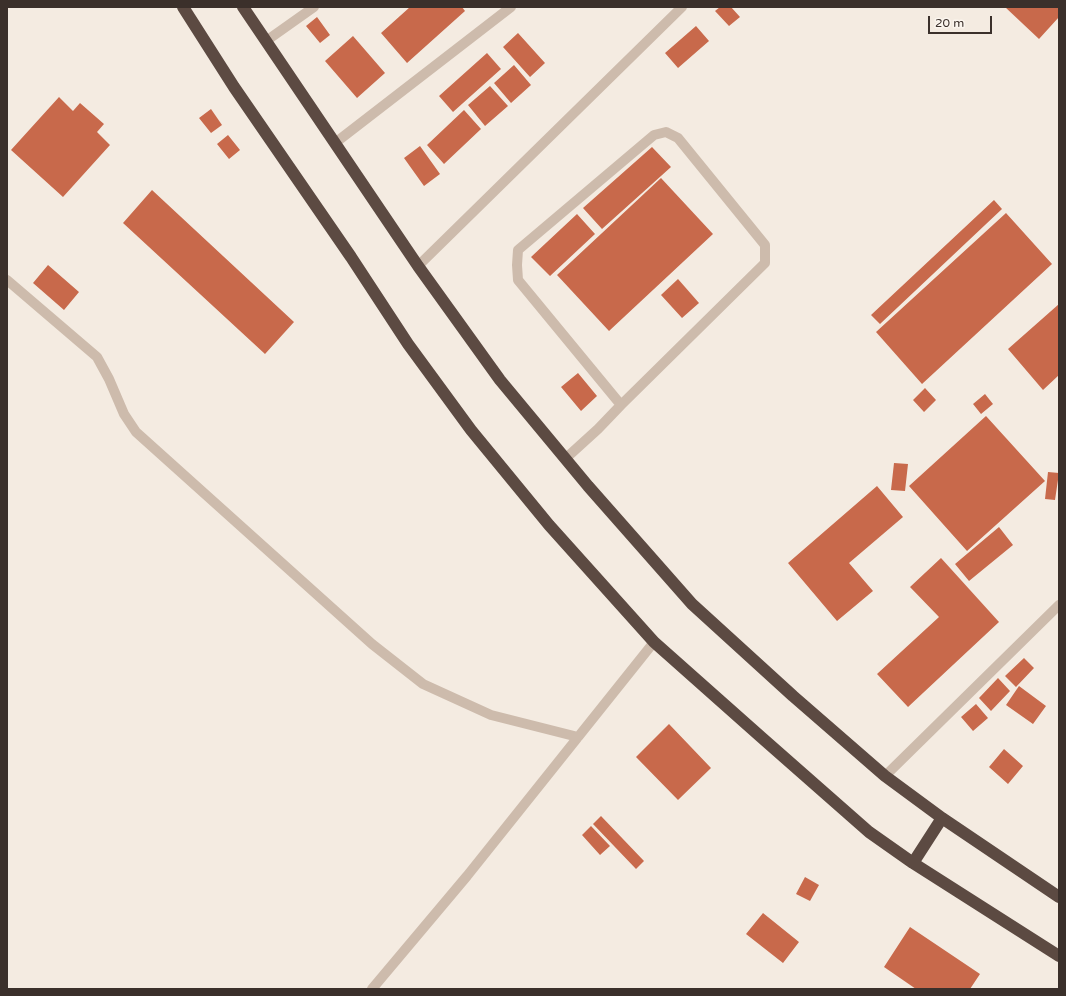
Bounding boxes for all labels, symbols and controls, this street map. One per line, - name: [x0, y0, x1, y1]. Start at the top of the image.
- scale bar: [930, 8, 994, 34]
- text: 20 m: [935, 16, 964, 30]

